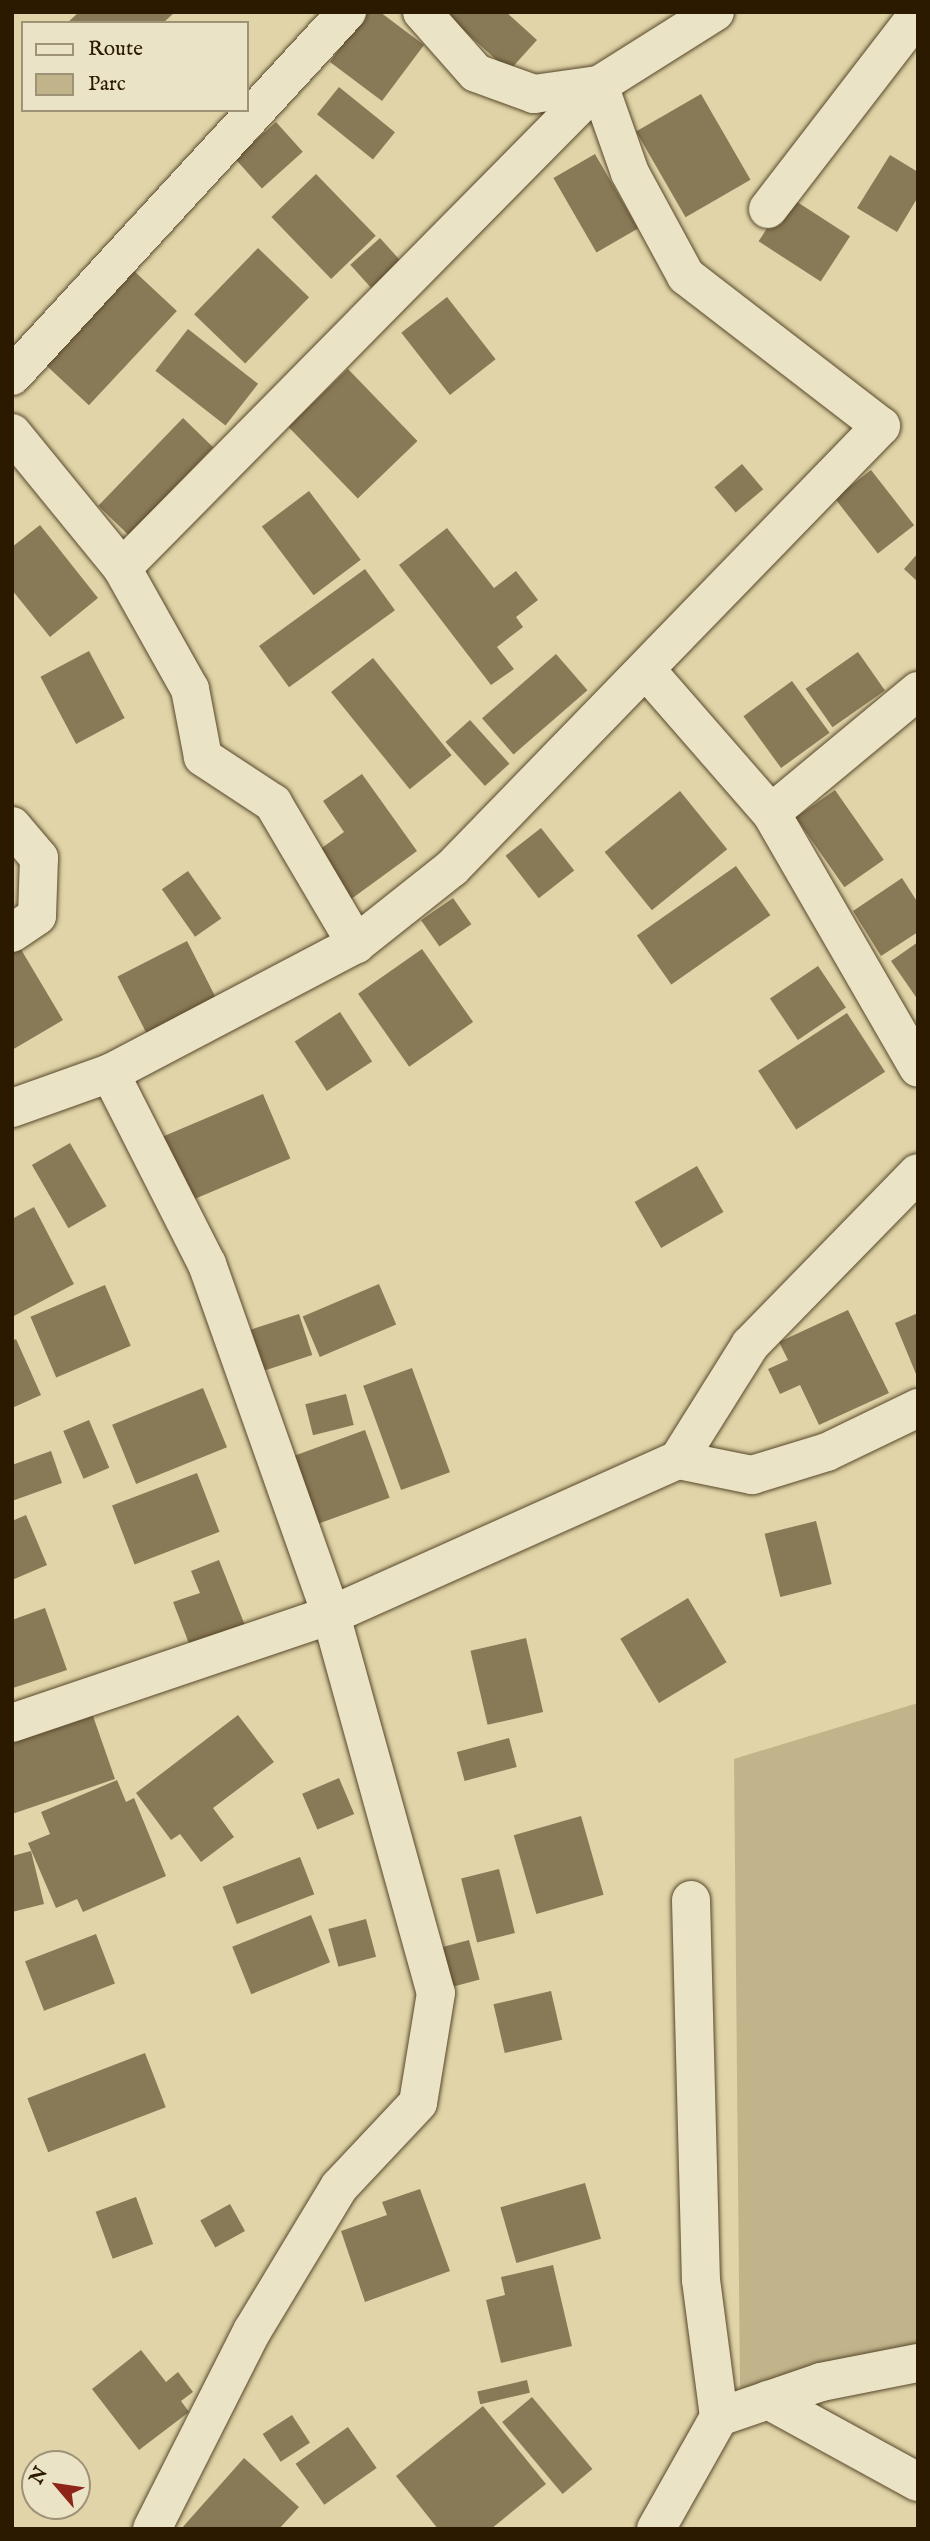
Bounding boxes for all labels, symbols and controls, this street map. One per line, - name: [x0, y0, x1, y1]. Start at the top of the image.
- legend: [21, 21, 248, 112]
- text: Route: [88, 36, 143, 63]
- text: Parc: [88, 71, 126, 98]
- north arrow: [21, 2450, 91, 2520]
- text: N: [25, 2463, 54, 2489]

